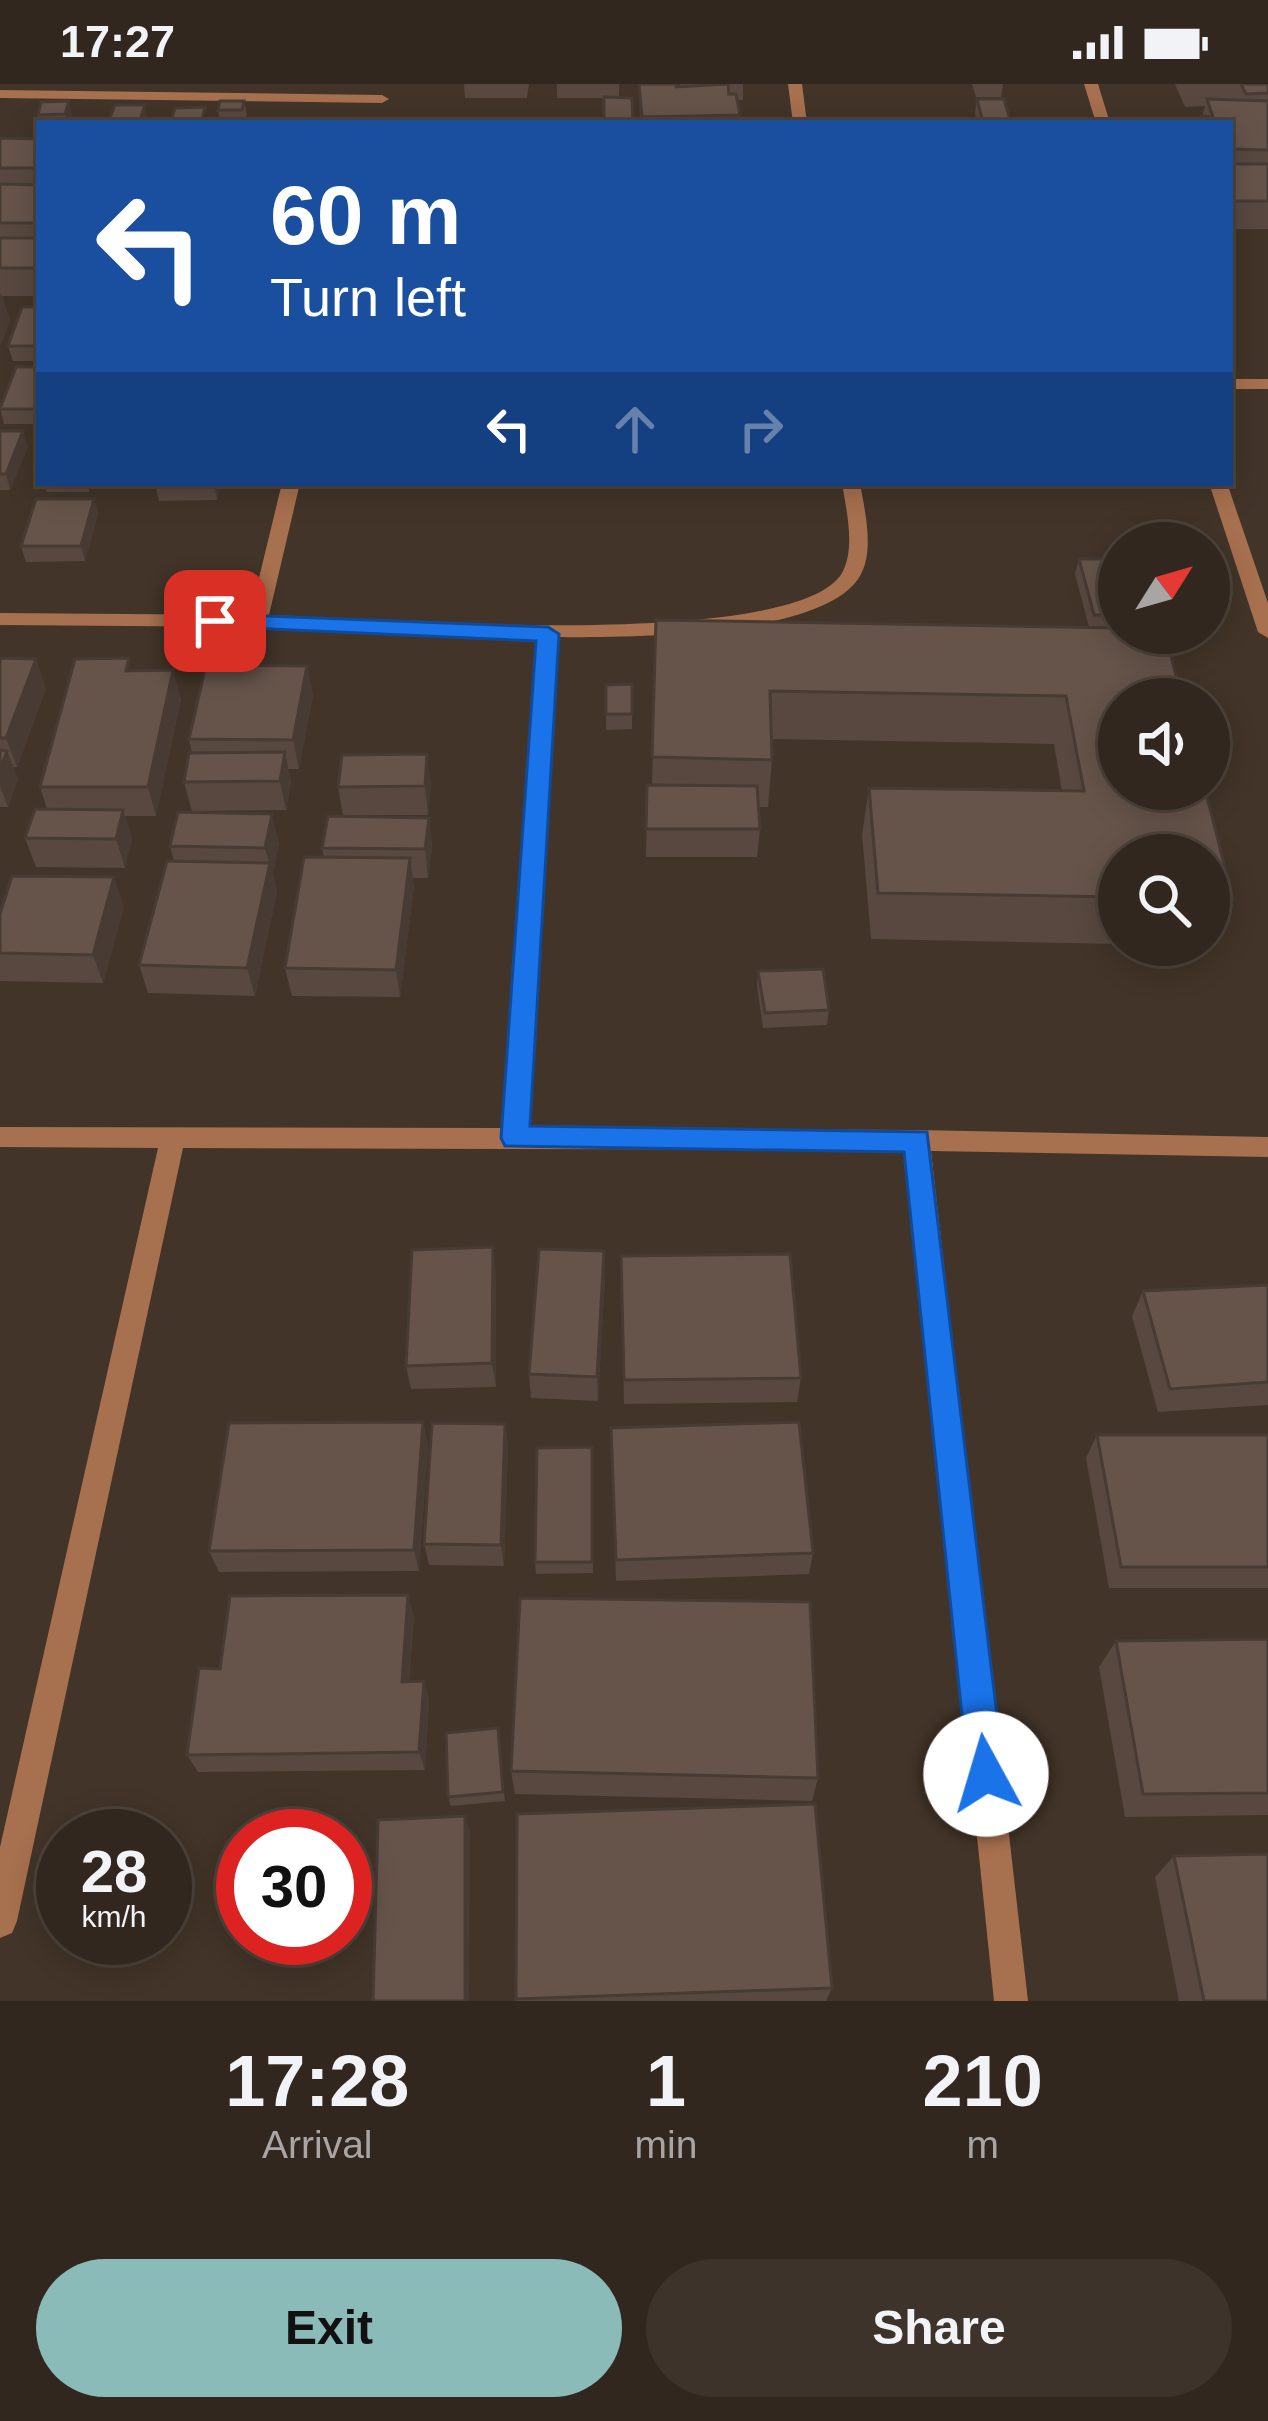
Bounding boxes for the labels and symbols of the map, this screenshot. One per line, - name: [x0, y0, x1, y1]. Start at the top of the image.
- north arrow: [1098, 522, 1230, 654]
- pin: [164, 570, 266, 672]
- position arrow: [923, 1711, 1049, 1837]
- speed limit sign: 30: [216, 1809, 372, 1965]

